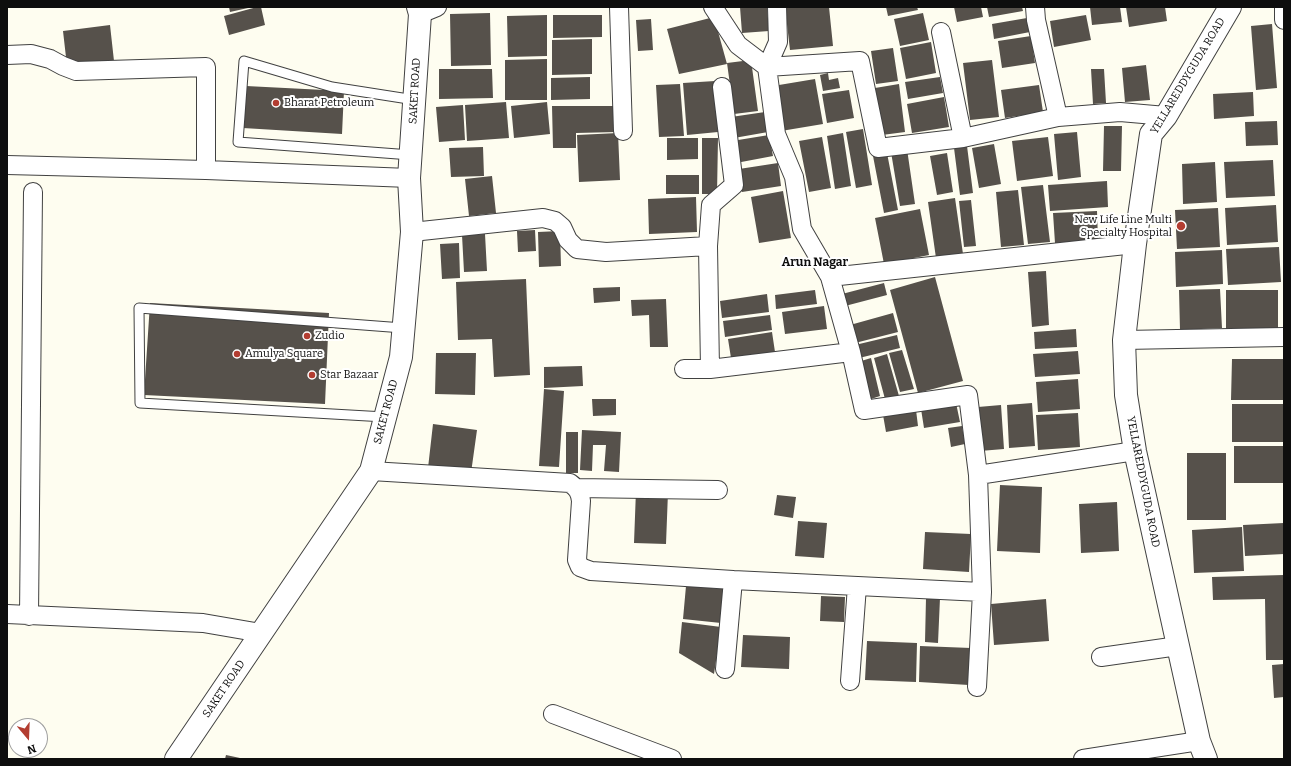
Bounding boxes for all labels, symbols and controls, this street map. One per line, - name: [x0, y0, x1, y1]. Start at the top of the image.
- street label: YELLAREDDYGUDA ROAD: [1148, 15, 1228, 137]
- street label: SAKET ROAD: [407, 58, 423, 124]
- place label: Bharat Petroleum: [284, 96, 374, 110]
- marker: Bharat Petroleum: [271, 98, 281, 108]
- place label: New Life Line Multi Specialty Hospital: [1074, 213, 1172, 239]
- marker: New Life Line Multi Specialty Hospital: [1175, 220, 1187, 232]
- district label: Arun Nagar: [782, 256, 848, 270]
- place label: Zudio: [315, 329, 344, 343]
- marker: Zudio: [302, 331, 312, 341]
- place label: Amulya Square: [245, 347, 323, 361]
- marker: Amulya Square: [232, 349, 242, 359]
- place label: Star Bazaar: [320, 368, 378, 382]
- marker: Star Bazaar: [307, 370, 317, 380]
- street label: SAKET ROAD: [371, 378, 401, 446]
- street label: YELLAREDDYGUDA ROAD: [1124, 415, 1162, 549]
- street label: SAKET ROAD: [200, 658, 248, 720]
- north arrow: [8, 718, 48, 758]
- text: N: [26, 741, 38, 756]

